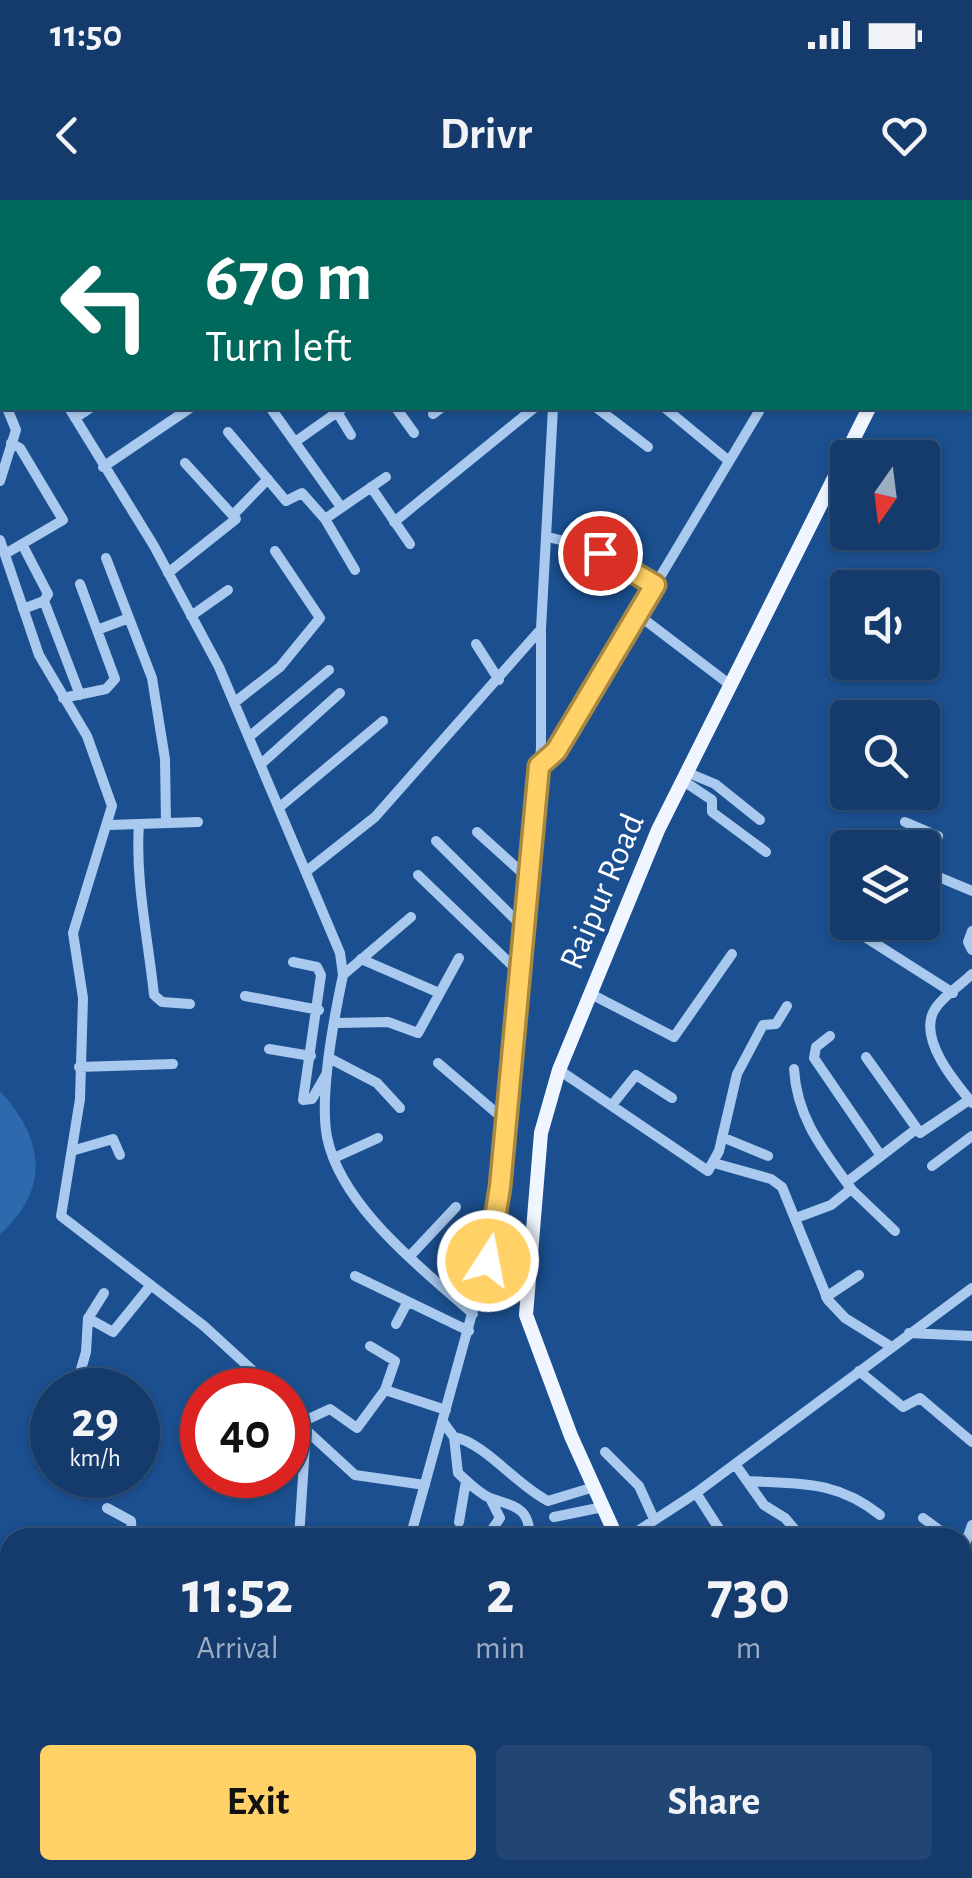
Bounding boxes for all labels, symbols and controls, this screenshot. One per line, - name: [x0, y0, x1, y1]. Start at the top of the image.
- text: 11:50: [50, 16, 122, 54]
- icon: back: [40, 108, 95, 163]
- icon: heart: [877, 108, 932, 163]
- text: Drivr: [440, 112, 532, 157]
- icon: left: [40, 240, 170, 370]
- text: 670 m: [205, 243, 373, 313]
- text: Turn left: [205, 325, 352, 370]
- north arrow: [830, 440, 940, 550]
- map controls: [830, 440, 940, 940]
- pin: [558, 511, 643, 596]
- icon: arrive: [573, 526, 628, 581]
- button: sound: [830, 570, 940, 680]
- button: search: [830, 700, 940, 810]
- street label: Raipur Road: [554, 809, 651, 975]
- button: layers: [830, 830, 940, 940]
- position arrow: [436, 1209, 540, 1313]
- speed limit sign: 40: [180, 1368, 310, 1498]
- text: 29: [71, 1396, 119, 1446]
- text: km/h: [69, 1446, 121, 1471]
- text: 11:52: [182, 1564, 293, 1624]
- text: 2: [486, 1564, 514, 1624]
- text: 730: [707, 1564, 790, 1624]
- text: Arrival: [196, 1632, 279, 1664]
- text: min: [475, 1632, 525, 1664]
- text: m: [736, 1632, 761, 1664]
- button: Exit: [40, 1745, 476, 1860]
- button: Share: [496, 1745, 932, 1860]

